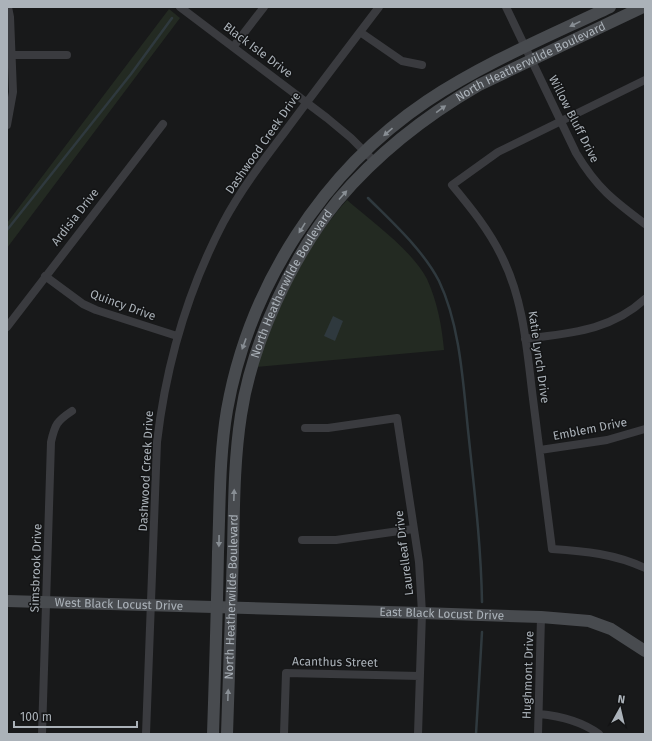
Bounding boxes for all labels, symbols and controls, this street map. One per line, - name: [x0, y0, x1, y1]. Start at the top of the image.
- street label: Black Isle Drive: [221, 19, 295, 81]
- street label: North Heatherwilde Boulevard: [453, 19, 608, 105]
- one-way arrow: [569, 21, 580, 27]
- street label: Willow Bluff Drive: [546, 73, 602, 165]
- street label: Dashwood Creek Drive: [223, 89, 303, 197]
- one-way arrow: [435, 105, 446, 113]
- one-way arrow: [383, 127, 394, 136]
- street label: Ardisia Drive: [48, 186, 102, 248]
- one-way arrow: [339, 190, 348, 200]
- street label: North Heatherwilde Boulevard: [248, 207, 335, 360]
- one-way arrow: [298, 222, 305, 234]
- street label: Quincy Drive: [88, 287, 158, 323]
- street label: Katie Lynch Drive: [526, 310, 552, 404]
- one-way arrow: [241, 338, 247, 350]
- street label: Dashwood Creek Drive: [136, 410, 156, 532]
- street label: Emblem Drive: [552, 415, 628, 443]
- one-way arrow: [231, 489, 238, 501]
- street label: Laurelleaf Drive: [392, 510, 416, 596]
- street label: North Heatherwilde Boulevard: [222, 514, 241, 680]
- street label: Simsbrook Drive: [27, 523, 45, 613]
- one-way arrow: [216, 535, 222, 548]
- street label: West Black Locust Drive: [55, 595, 183, 613]
- street label: East Black Locust Drive: [379, 605, 504, 623]
- street label: Hughmont Drive: [519, 631, 537, 719]
- street label: Acanthus Street: [292, 654, 379, 670]
- one-way arrow: [225, 688, 231, 701]
- north arrow: [600, 689, 640, 729]
- text: N: [617, 693, 626, 707]
- scale bar: [14, 703, 137, 729]
- text: 100 m: [20, 710, 52, 724]

